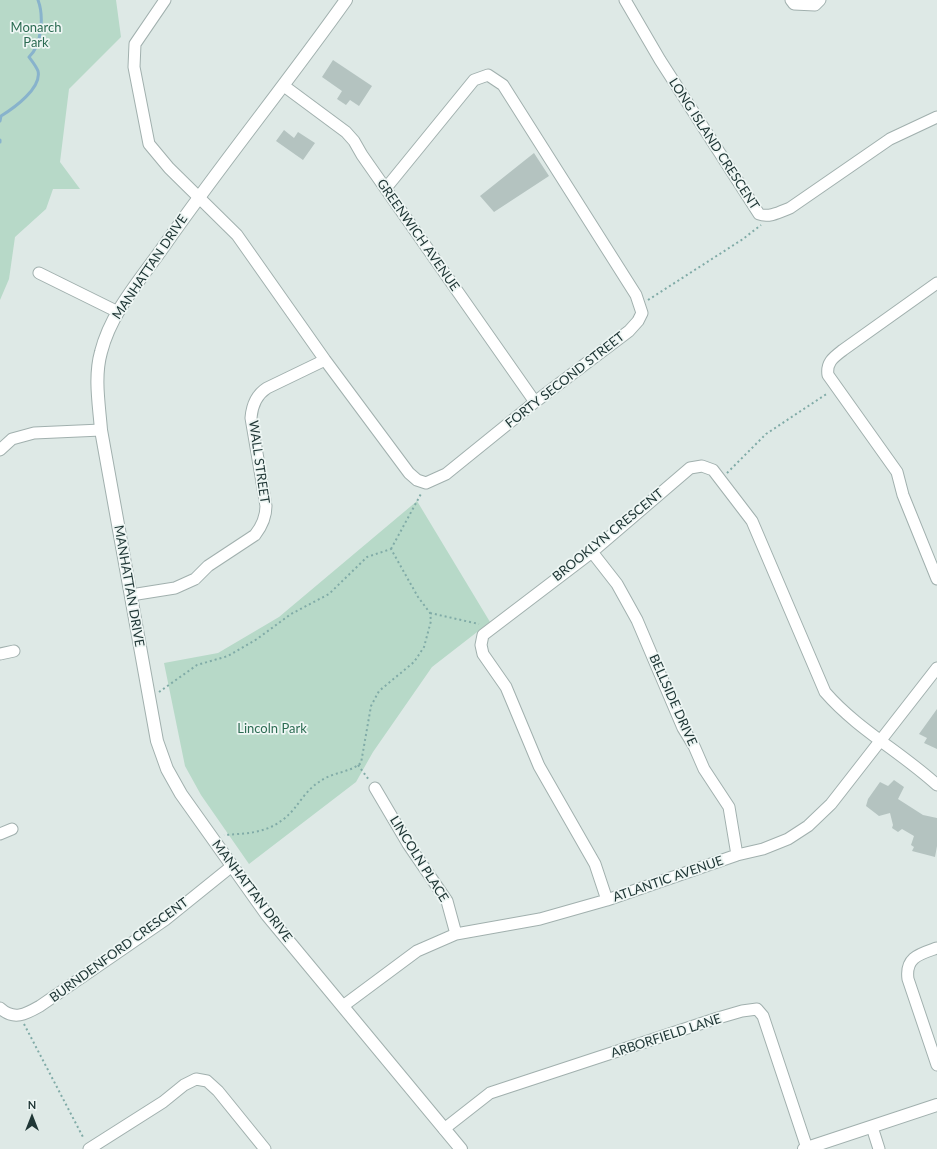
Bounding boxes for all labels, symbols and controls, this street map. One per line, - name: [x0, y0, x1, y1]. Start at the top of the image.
- park label: Monarch Park: [11, 20, 61, 51]
- street label: LONG ISLAND CRESCENT: [666, 75, 762, 213]
- street label: GREENWICH AVENUE: [373, 176, 463, 294]
- street label: MANHATTAN DRIVE: [109, 212, 191, 322]
- street label: FORTY SECOND STREET: [502, 329, 628, 431]
- street label: WALL STREET: [245, 419, 273, 505]
- street label: BROOKLYN CRESCENT: [550, 486, 666, 584]
- street label: MANHATTAN DRIVE: [111, 524, 147, 648]
- street label: BELLSIDE DRIVE: [646, 652, 700, 748]
- park label: Lincoln Park: [237, 721, 307, 737]
- street label: LINCOLN PLACE: [386, 813, 452, 905]
- street label: MANHATTAN DRIVE: [209, 837, 295, 945]
- street label: ATLANTIC AVENUE: [611, 853, 725, 905]
- street label: BURNDENFORD CRESCENT: [47, 894, 191, 1006]
- street label: ARBORFIELD LANE: [609, 1011, 723, 1061]
- north arrow: [12, 1097, 52, 1137]
- text: N: [28, 1098, 36, 1111]

